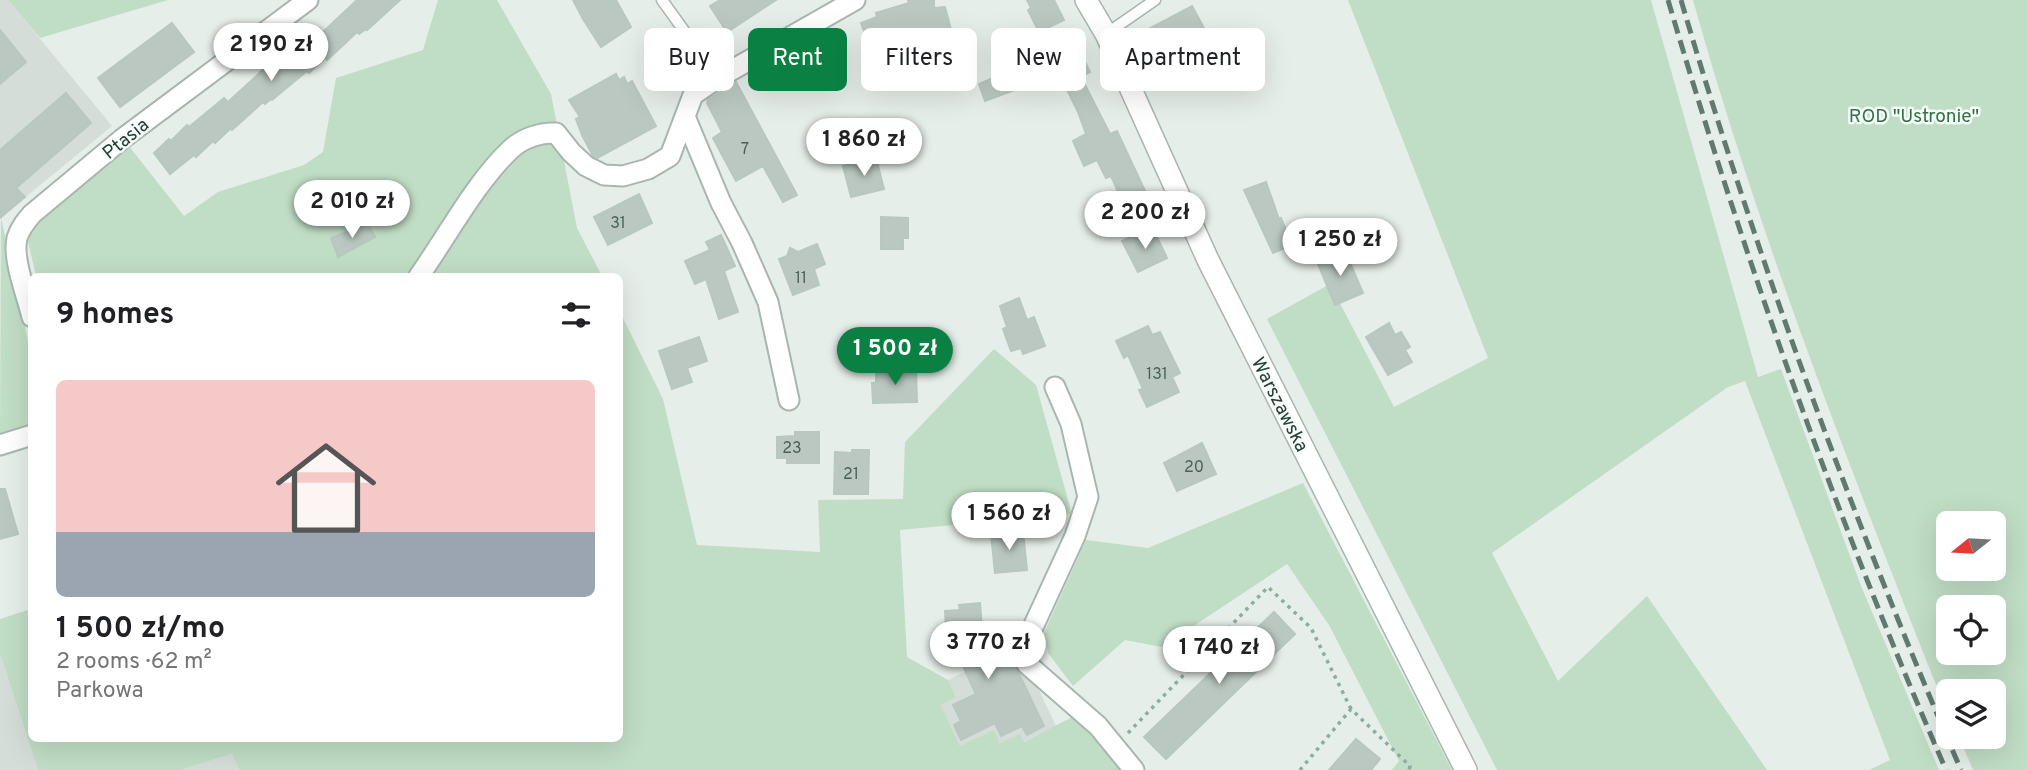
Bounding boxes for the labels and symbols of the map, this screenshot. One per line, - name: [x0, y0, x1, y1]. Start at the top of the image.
- pin: 2 190 zł: [199, 24, 343, 83]
- park label: ROD "Ustronie": [1849, 105, 1979, 129]
- street label: Ptasia: [98, 114, 154, 166]
- pin: 1 860 zł: [792, 118, 936, 178]
- house number: 7: [741, 140, 749, 160]
- pin: 2 010 zł: [280, 180, 424, 240]
- pin: 2 200 zł: [1073, 191, 1217, 251]
- house number: 31: [610, 214, 626, 234]
- pin: 1 250 zł: [1268, 218, 1412, 278]
- house number: 11: [795, 269, 807, 289]
- pin: 1 500 zł: [823, 328, 967, 387]
- street label: Warszawska: [1245, 354, 1313, 456]
- house number: 131: [1146, 365, 1168, 385]
- house number: 23: [782, 439, 802, 459]
- house number: 20: [1184, 458, 1204, 478]
- house number: 21: [843, 465, 859, 485]
- pin: 1 560 zł: [937, 492, 1081, 552]
- north arrow: [1936, 511, 2006, 581]
- pin: 3 770 zł: [916, 622, 1060, 681]
- pin: 1 740 zł: [1147, 626, 1291, 686]

